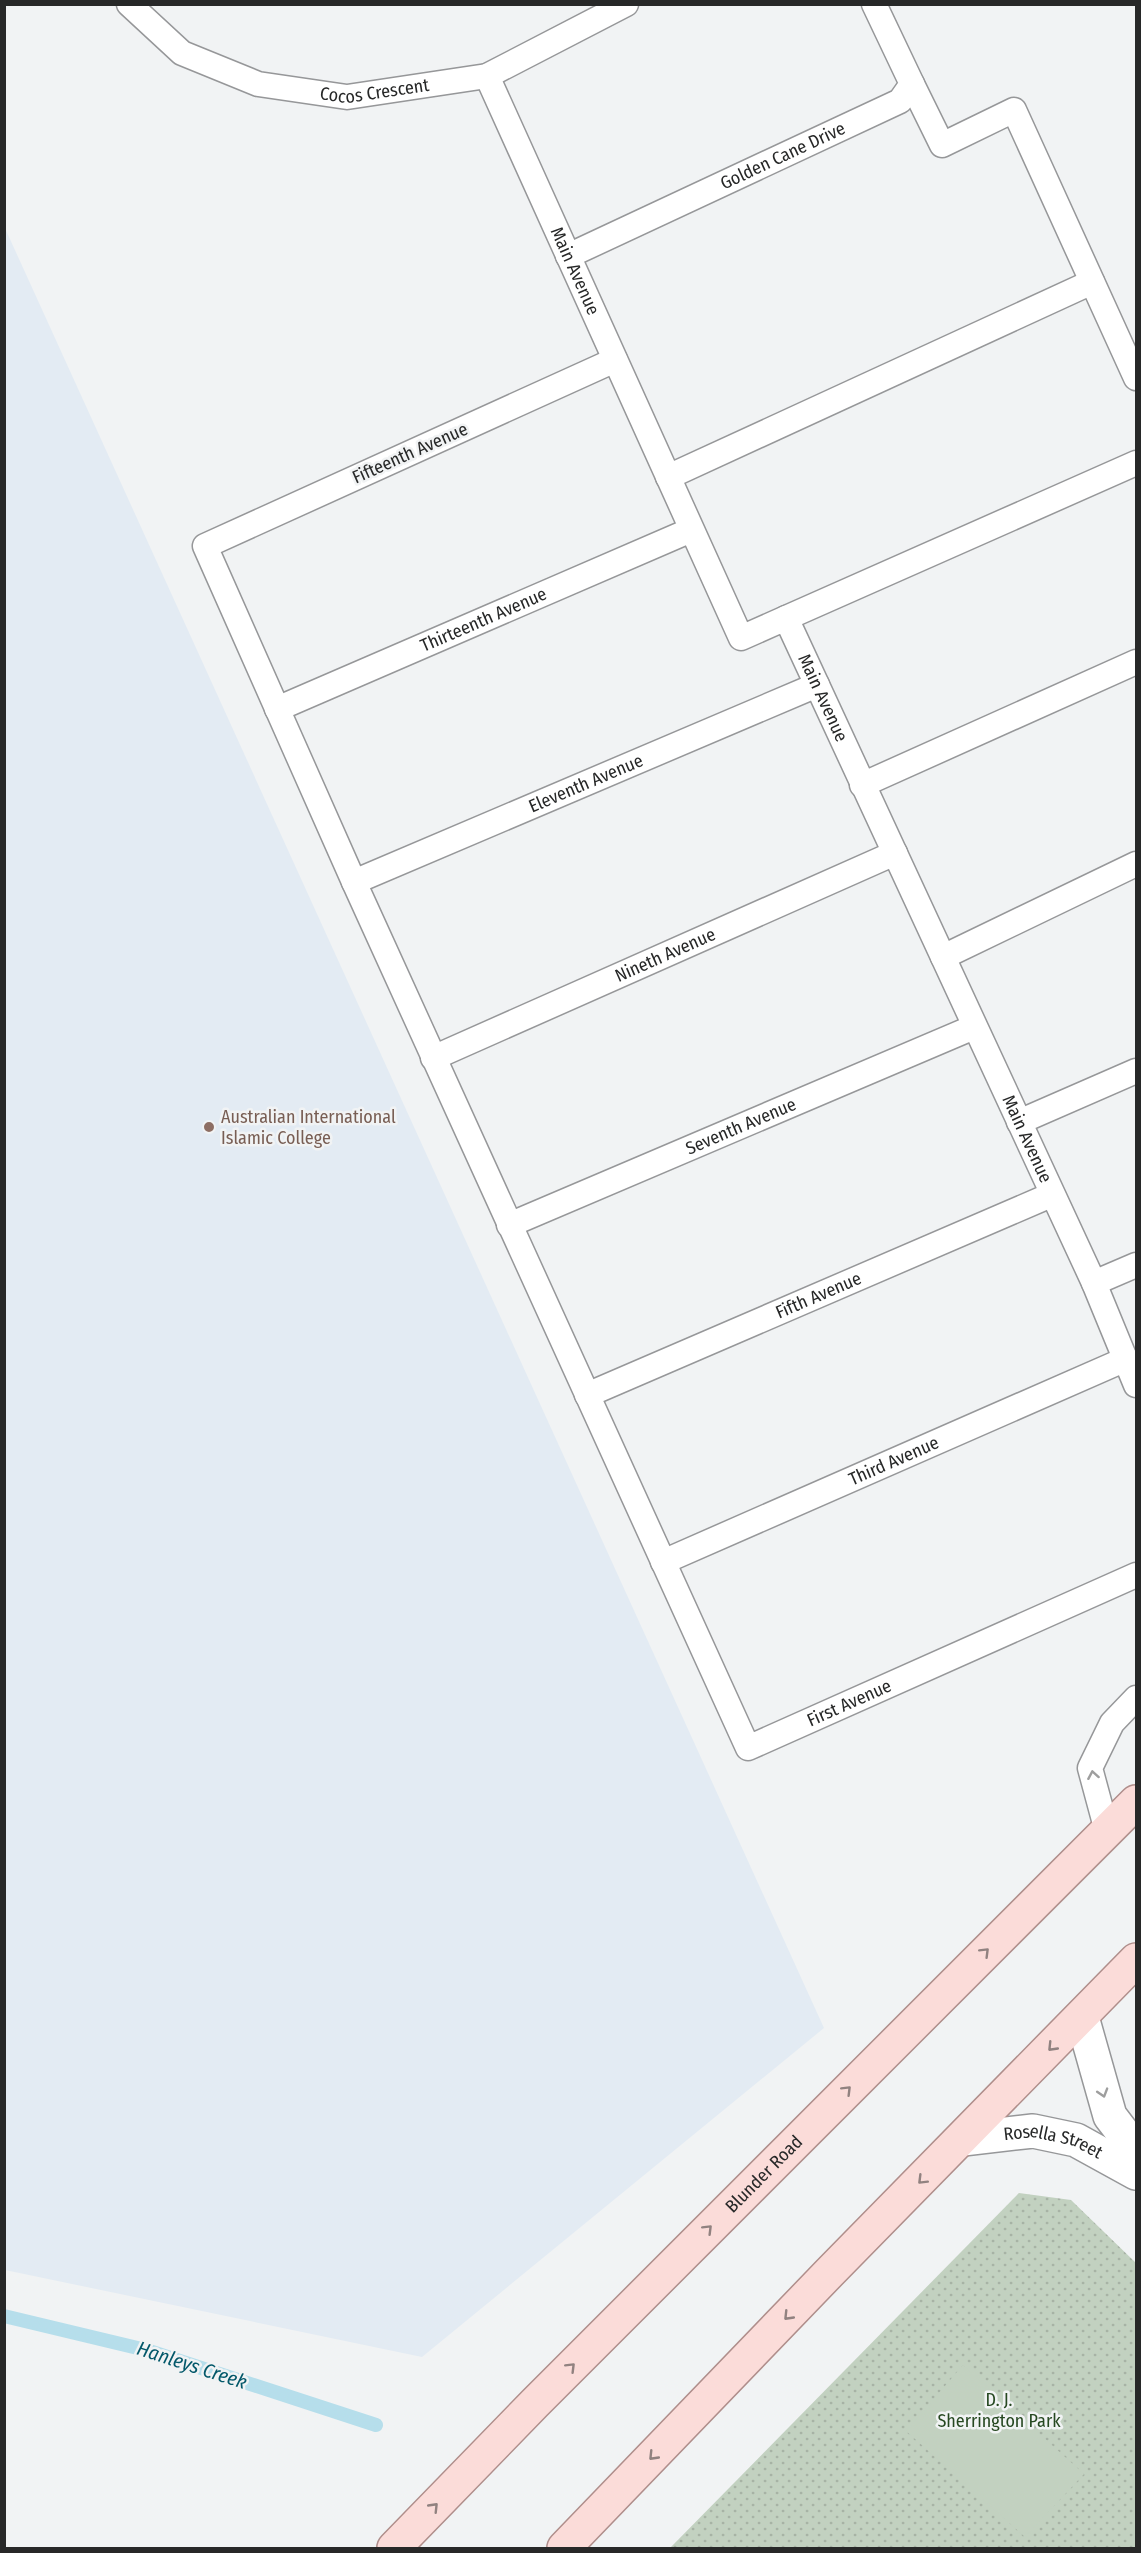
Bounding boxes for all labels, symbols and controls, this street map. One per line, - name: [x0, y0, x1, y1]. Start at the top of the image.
- street label: Cocos Crescent: [319, 74, 431, 108]
- street label: Golden Cane Drive: [717, 117, 849, 194]
- street label: Main Avenue: [546, 224, 605, 318]
- street label: Fifteenth Avenue: [349, 418, 471, 488]
- street label: Thirteenth Avenue: [417, 583, 550, 657]
- street label: Main Avenue: [793, 651, 853, 745]
- street label: Eleventh Avenue: [525, 749, 646, 817]
- street label: Nineth Avenue: [611, 923, 719, 987]
- street label: Main Avenue: [997, 1092, 1057, 1186]
- street label: Seventh Avenue: [682, 1093, 799, 1159]
- place label: Australian International Islamic College: [221, 1106, 396, 1149]
- marker: Australian International Islamic College: [202, 1120, 216, 1134]
- street label: Fifth Avenue: [772, 1267, 865, 1323]
- street label: Third Avenue: [845, 1431, 942, 1490]
- street label: First Avenue: [804, 1674, 895, 1731]
- one-way arrow: [1087, 1770, 1100, 1780]
- one-way arrow: [978, 1949, 989, 1960]
- one-way arrow: [1049, 2040, 1060, 2051]
- one-way arrow: [840, 2086, 851, 2097]
- one-way arrow: [1096, 2087, 1108, 2098]
- street label: Rosella Street: [1002, 2120, 1107, 2164]
- street label: Blunder Road: [721, 2131, 807, 2217]
- one-way arrow: [919, 2173, 929, 2184]
- one-way arrow: [701, 2225, 712, 2236]
- one-way arrow: [785, 2308, 796, 2319]
- water label: Hanleys Creek: [134, 2336, 250, 2394]
- one-way arrow: [564, 2363, 574, 2374]
- park label: D. J. Sherrington Park: [937, 2389, 1061, 2432]
- one-way arrow: [649, 2450, 660, 2460]
- one-way arrow: [427, 2503, 438, 2514]

